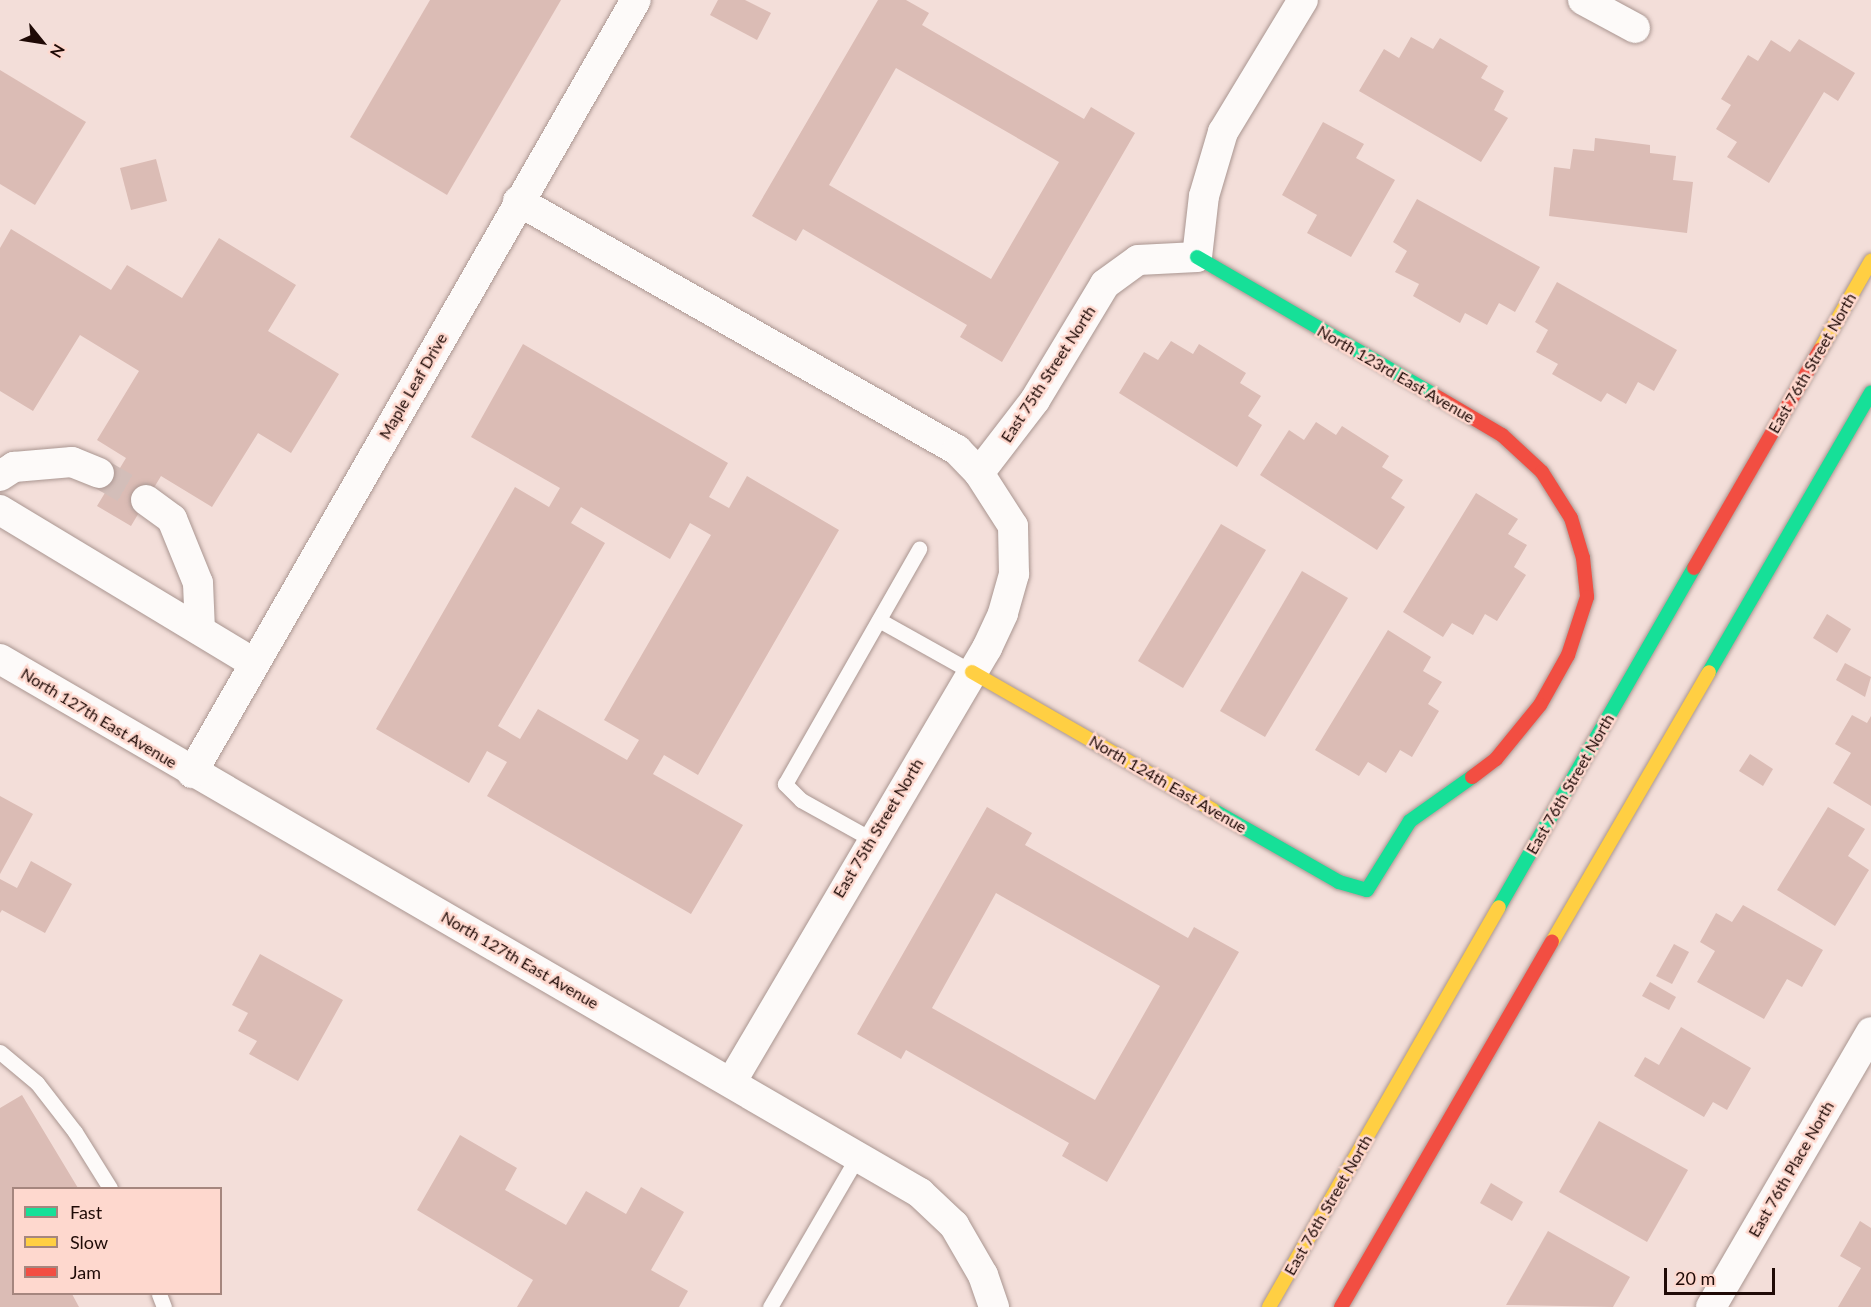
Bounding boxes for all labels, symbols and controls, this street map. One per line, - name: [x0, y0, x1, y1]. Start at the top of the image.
- north arrow: [12, 12, 72, 72]
- text: N: [47, 41, 69, 61]
- street label: East 76th Street North: [1764, 289, 1860, 437]
- street label: East 75th Street North: [997, 302, 1099, 446]
- street label: North 123rd East Avenue: [1314, 321, 1478, 427]
- street label: Maple Leaf Drive: [375, 329, 451, 443]
- street label: North 127th East Avenue: [17, 664, 181, 772]
- street label: East 76th Street North: [1522, 710, 1618, 858]
- street label: North 124th East Avenue: [1086, 731, 1250, 837]
- street label: East 75th Street North: [829, 755, 927, 901]
- street label: North 127th East Avenue: [438, 907, 602, 1013]
- street label: East 76th Place North: [1744, 1098, 1838, 1240]
- street label: East 76th Street North: [1280, 1131, 1376, 1279]
- legend: [12, 1187, 222, 1295]
- text: Fast: [70, 1201, 102, 1223]
- text: Slow: [70, 1231, 108, 1253]
- scale bar: [1667, 1256, 1778, 1294]
- text: Jam: [70, 1261, 101, 1283]
- text: 20 m: [1675, 1267, 1715, 1289]

